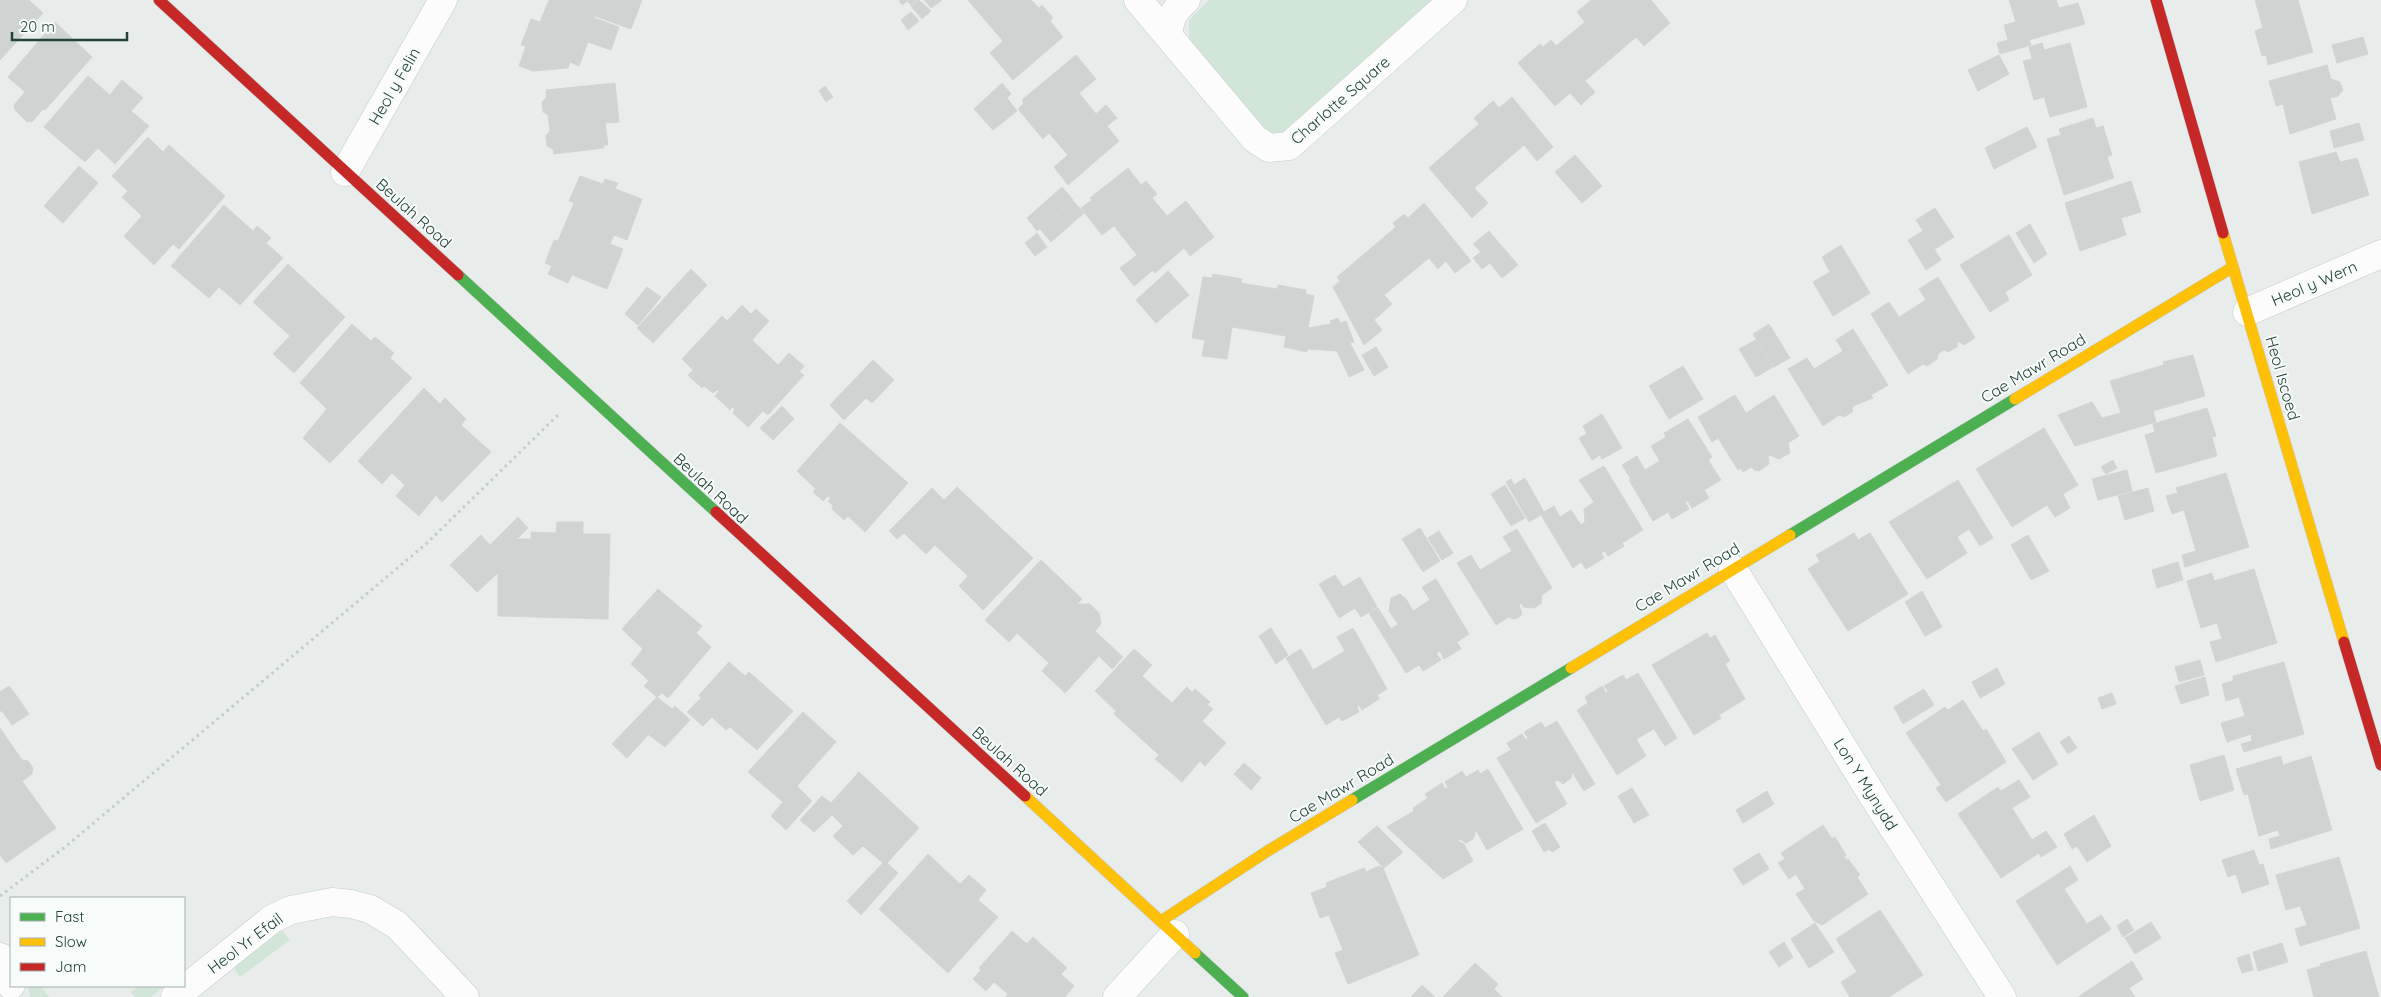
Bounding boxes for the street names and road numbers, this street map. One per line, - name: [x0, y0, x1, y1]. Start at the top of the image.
- street label: Heol y Felin: [364, 44, 424, 128]
- street label: Charlotte Square: [1286, 51, 1394, 149]
- street label: Beulah Road: [372, 174, 456, 252]
- street label: Heol y Wern: [2268, 256, 2360, 310]
- street label: Cae Mawr Road: [1977, 329, 2089, 407]
- street label: Heol Iscoed: [2261, 334, 2305, 422]
- street label: Beulah Road: [669, 448, 753, 528]
- street label: Cae Mawr Road: [1631, 538, 1743, 616]
- street label: Beulah Road: [968, 722, 1052, 800]
- street label: Lon Y Mynydd: [1830, 734, 1902, 834]
- street label: Cae Mawr Road: [1285, 749, 1397, 827]
- street label: Heol Yr Efail: [203, 908, 287, 978]

